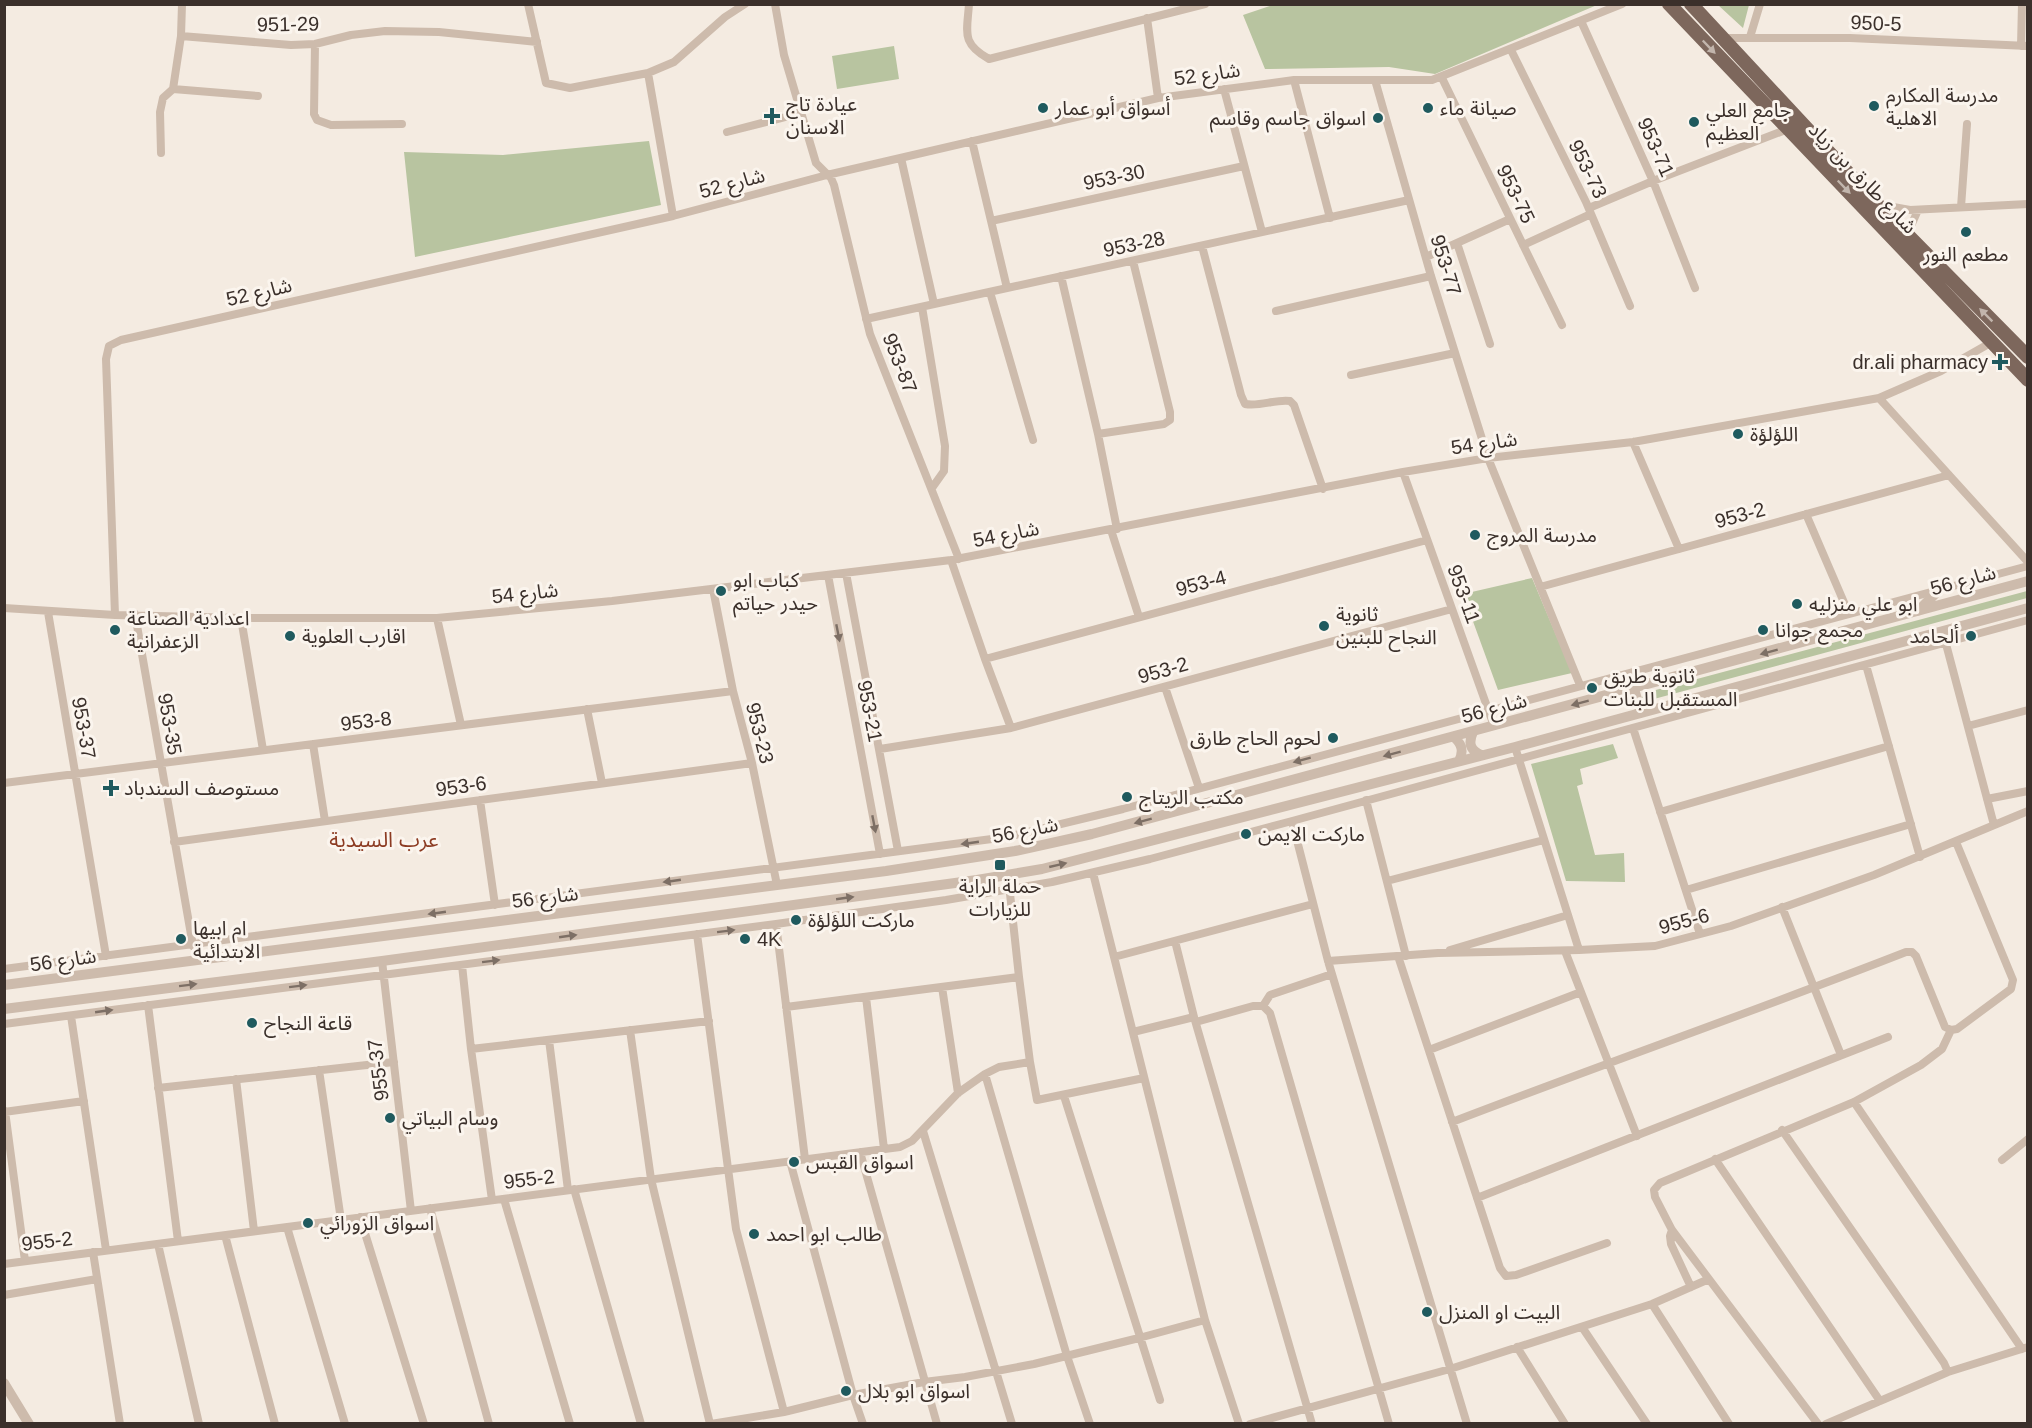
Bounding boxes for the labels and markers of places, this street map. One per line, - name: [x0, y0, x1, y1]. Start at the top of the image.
- place label: مدرسة المكارم الاهلية: [1886, 84, 1999, 129]
- place label: عيادة تاج الاسنان: [786, 93, 857, 139]
- place label: أسواق أبو عمار: [1054, 96, 1170, 120]
- place label: صيانة ماء: [1440, 97, 1517, 119]
- place label: جامع العلي العظيم: [1706, 99, 1791, 148]
- marker: مدرسة المكارم الاهلية: [1867, 99, 1881, 113]
- marker: أسواق أبو عمار: [1036, 101, 1050, 115]
- marker: صيانة ماء: [1421, 101, 1435, 115]
- marker: عيادة تاج الاسنان: [763, 107, 781, 125]
- place label: اسواق جاسم وقاسم: [1210, 107, 1366, 133]
- marker: اسواق جاسم وقاسم: [1371, 111, 1385, 125]
- marker: جامع العلي العظيم: [1687, 115, 1701, 129]
- marker: مطعم النور: [1959, 225, 1973, 239]
- place label: مطعم النور: [1922, 243, 2009, 269]
- place label: dr.ali pharmacy: [1852, 351, 1988, 373]
- marker: dr.ali pharmacy: [1993, 355, 2007, 369]
- place label: اللؤلؤة: [1750, 423, 1798, 446]
- marker: اللؤلؤة: [1731, 427, 1745, 441]
- place label: مدرسة المروج: [1487, 524, 1597, 550]
- marker: مدرسة المروج: [1468, 528, 1482, 542]
- place label: كباب ابو حيدر حياتم: [733, 569, 818, 618]
- marker: كباب ابو حيدر حياتم: [714, 584, 728, 598]
- place label: ابو علي منزليه: [1809, 593, 1918, 620]
- marker: ابو علي منزليه: [1790, 597, 1804, 611]
- place label: ثانوية النجاح للبنين: [1336, 603, 1437, 652]
- place label: اعدادية الصناعة الزعفرانية: [127, 607, 249, 653]
- marker: ثانوية النجاح للبنين: [1317, 619, 1331, 633]
- place label: مجمع جوانا: [1775, 619, 1863, 645]
- marker: اعدادية الصناعة الزعفرانية: [108, 623, 122, 637]
- marker: مجمع جوانا: [1756, 623, 1770, 637]
- place label: ألحامد: [1909, 624, 1959, 647]
- place label: اقارب العلوية: [302, 625, 406, 648]
- marker: اقارب العلوية: [283, 629, 297, 643]
- marker: ألحامد: [1964, 629, 1978, 643]
- place label: ثانوية طريق المستقبل للبنات: [1604, 665, 1738, 711]
- marker: ثانوية طريق المستقبل للبنات: [1585, 681, 1599, 695]
- place label: لحوم الحاج طارق: [1190, 727, 1321, 753]
- marker: لحوم الحاج طارق: [1326, 731, 1340, 745]
- place label: مستوصف السندباد: [124, 777, 279, 800]
- marker: مستوصف السندباد: [102, 779, 120, 797]
- place label: مكتب الريتاج: [1139, 786, 1244, 812]
- marker: مكتب الريتاج: [1120, 790, 1134, 804]
- place label: ماركت الايمن: [1258, 823, 1365, 846]
- marker: ماركت الايمن: [1239, 827, 1253, 841]
- marker: حملة الراية للزيارات: [993, 858, 1007, 872]
- place label: حملة الراية للزيارات: [959, 875, 1041, 921]
- place label: ماركت اللؤلؤة: [808, 909, 915, 932]
- marker: ماركت اللؤلؤة: [789, 913, 803, 927]
- place label: ام ابيها الابتدائية: [193, 917, 260, 962]
- place label: 4K: [757, 928, 782, 950]
- marker: ام ابيها الابتدائية: [174, 932, 188, 946]
- marker: 4K: [738, 932, 752, 946]
- place label: قاعة النجاح: [264, 1012, 352, 1038]
- marker: قاعة النجاح: [245, 1016, 259, 1030]
- place label: وسام البياتي: [402, 1107, 498, 1134]
- marker: وسام البياتي: [383, 1111, 397, 1125]
- place label: اسواق القبس: [806, 1151, 914, 1174]
- marker: اسواق القبس: [787, 1155, 801, 1169]
- place label: اسواق الزورائي: [320, 1212, 434, 1239]
- marker: اسواق الزورائي: [301, 1216, 315, 1230]
- place label: طالب ابو احمد: [766, 1223, 882, 1246]
- marker: طالب ابو احمد: [747, 1227, 761, 1241]
- place label: البيت او المنزل: [1439, 1301, 1560, 1324]
- marker: البيت او المنزل: [1420, 1305, 1434, 1319]
- place label: اسواق ابو بلال: [858, 1380, 970, 1403]
- marker: اسواق ابو بلال: [839, 1384, 853, 1398]

